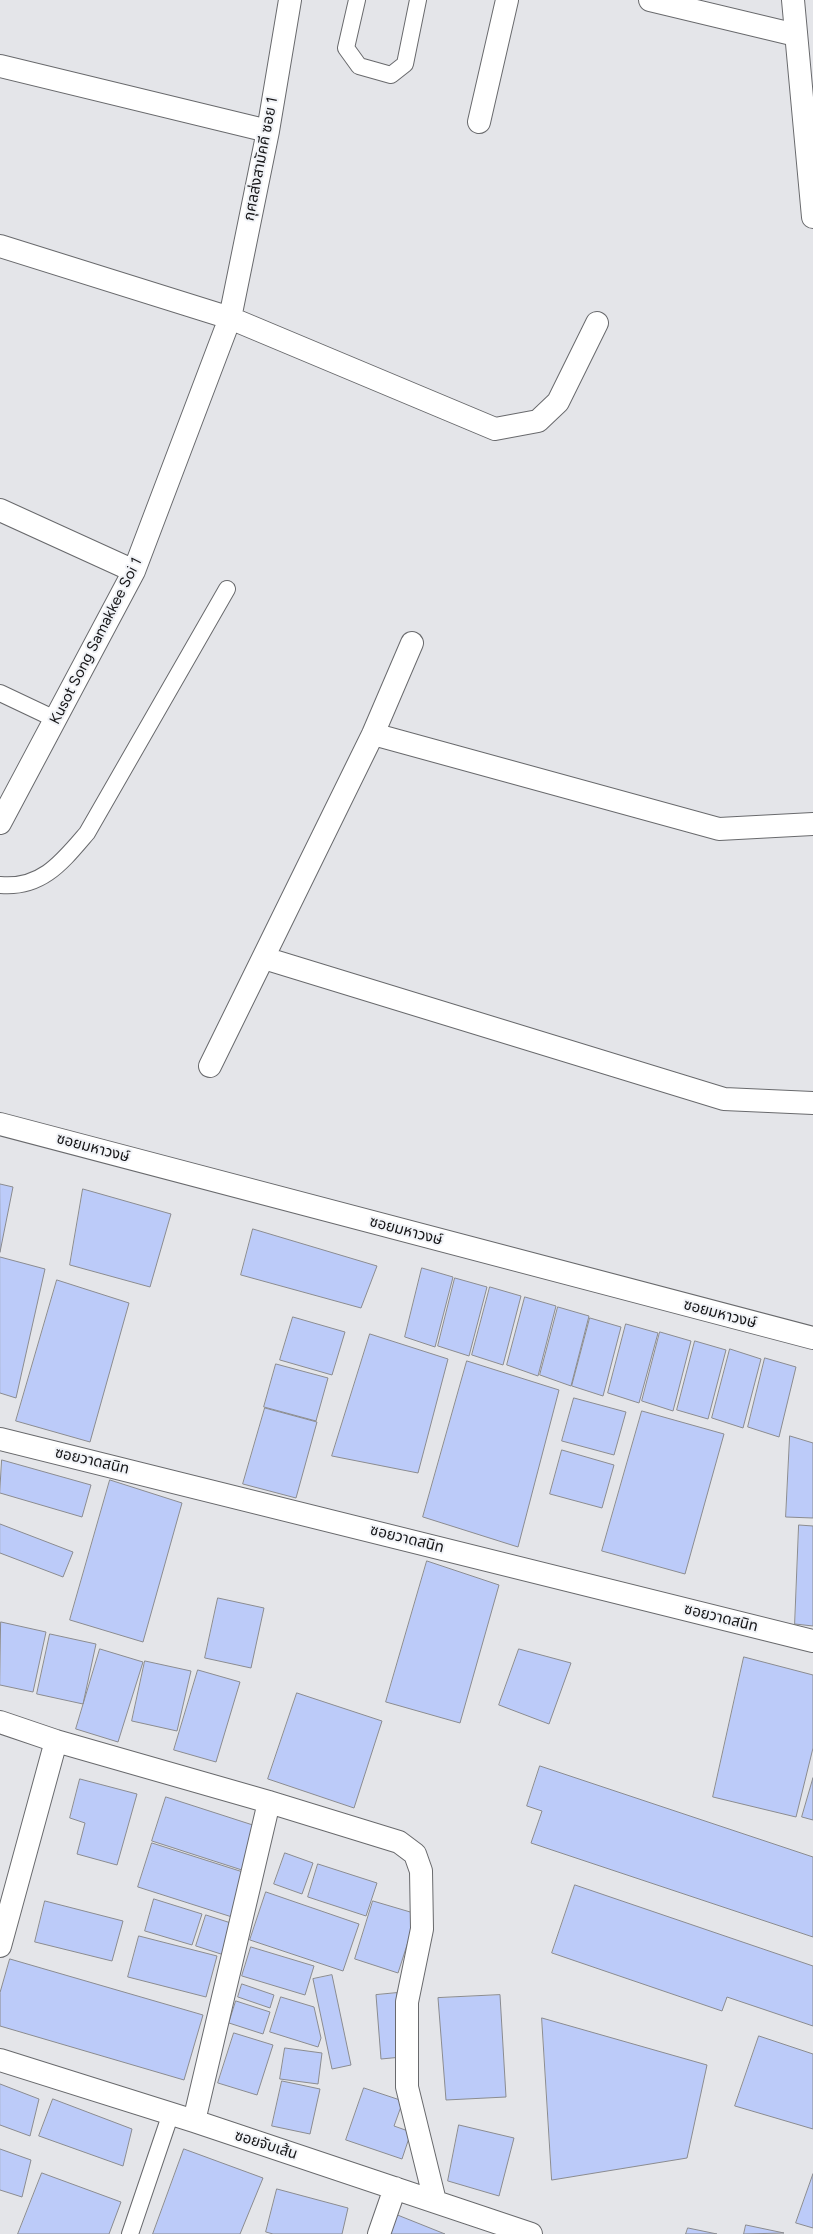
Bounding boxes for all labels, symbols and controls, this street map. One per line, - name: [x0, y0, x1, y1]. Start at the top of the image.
- street label: กุศลส่งสามัคคี ซอย 1: [240, 96, 282, 222]
- street label: Kusot Song Samakkee Soi 1: [46, 555, 146, 727]
- street label: ซอยมหาวงษ์: [54, 1130, 132, 1166]
- street label: ซอยมหาวงษ์: [367, 1213, 445, 1249]
- street label: ซอยมหาวงษ์: [681, 1296, 759, 1332]
- street label: ซอยวาดสนิท: [53, 1444, 131, 1478]
- street label: ซอยวาดสนิท: [368, 1521, 446, 1557]
- street label: ซอยวาดสนิท: [682, 1600, 760, 1636]
- street label: ซอยจับเส้น: [232, 2126, 300, 2164]

